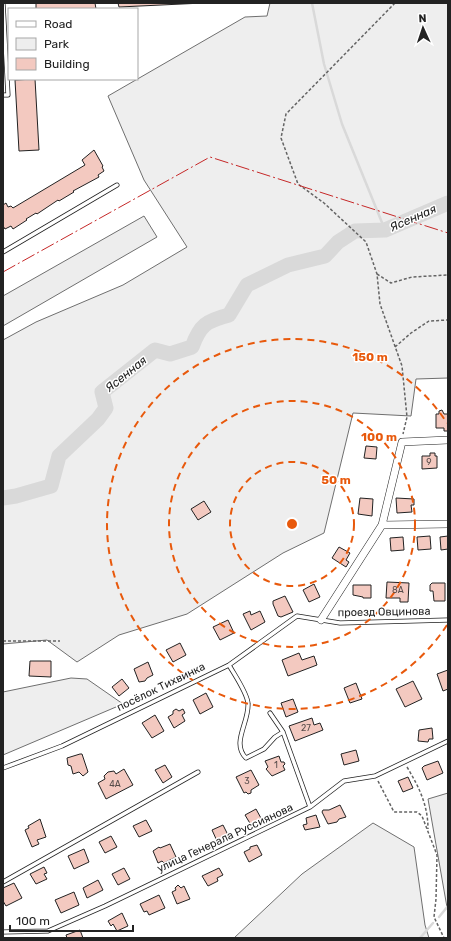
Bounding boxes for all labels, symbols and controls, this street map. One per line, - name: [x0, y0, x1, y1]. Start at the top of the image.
- legend: [8, 8, 138, 80]
- north arrow: [403, 8, 443, 48]
- text: N: [418, 12, 427, 25]
- text: Road: [44, 17, 72, 31]
- text: Park: [44, 37, 70, 51]
- text: Building: [44, 57, 90, 71]
- water label: Ясенная: [388, 201, 439, 234]
- text: 150 m: [352, 350, 388, 364]
- water label: Ясенная: [102, 353, 150, 395]
- text: 100 m: [361, 430, 397, 444]
- house number: 9: [426, 457, 432, 467]
- text: 50 m: [321, 473, 351, 487]
- centre of rings: [285, 517, 299, 531]
- house number: 8А: [392, 585, 404, 595]
- street label: проезд Овцинова: [337, 605, 431, 619]
- street label: посёлок Тихвинка: [115, 660, 207, 714]
- house number: 27: [301, 723, 311, 733]
- house number: 1: [274, 760, 278, 770]
- house number: 3: [244, 776, 250, 786]
- house number: 4А: [109, 779, 121, 789]
- street label: улица Генерала Руссиянова: [155, 801, 295, 875]
- scale bar: [10, 907, 133, 933]
- text: 100 m: [16, 914, 50, 928]

